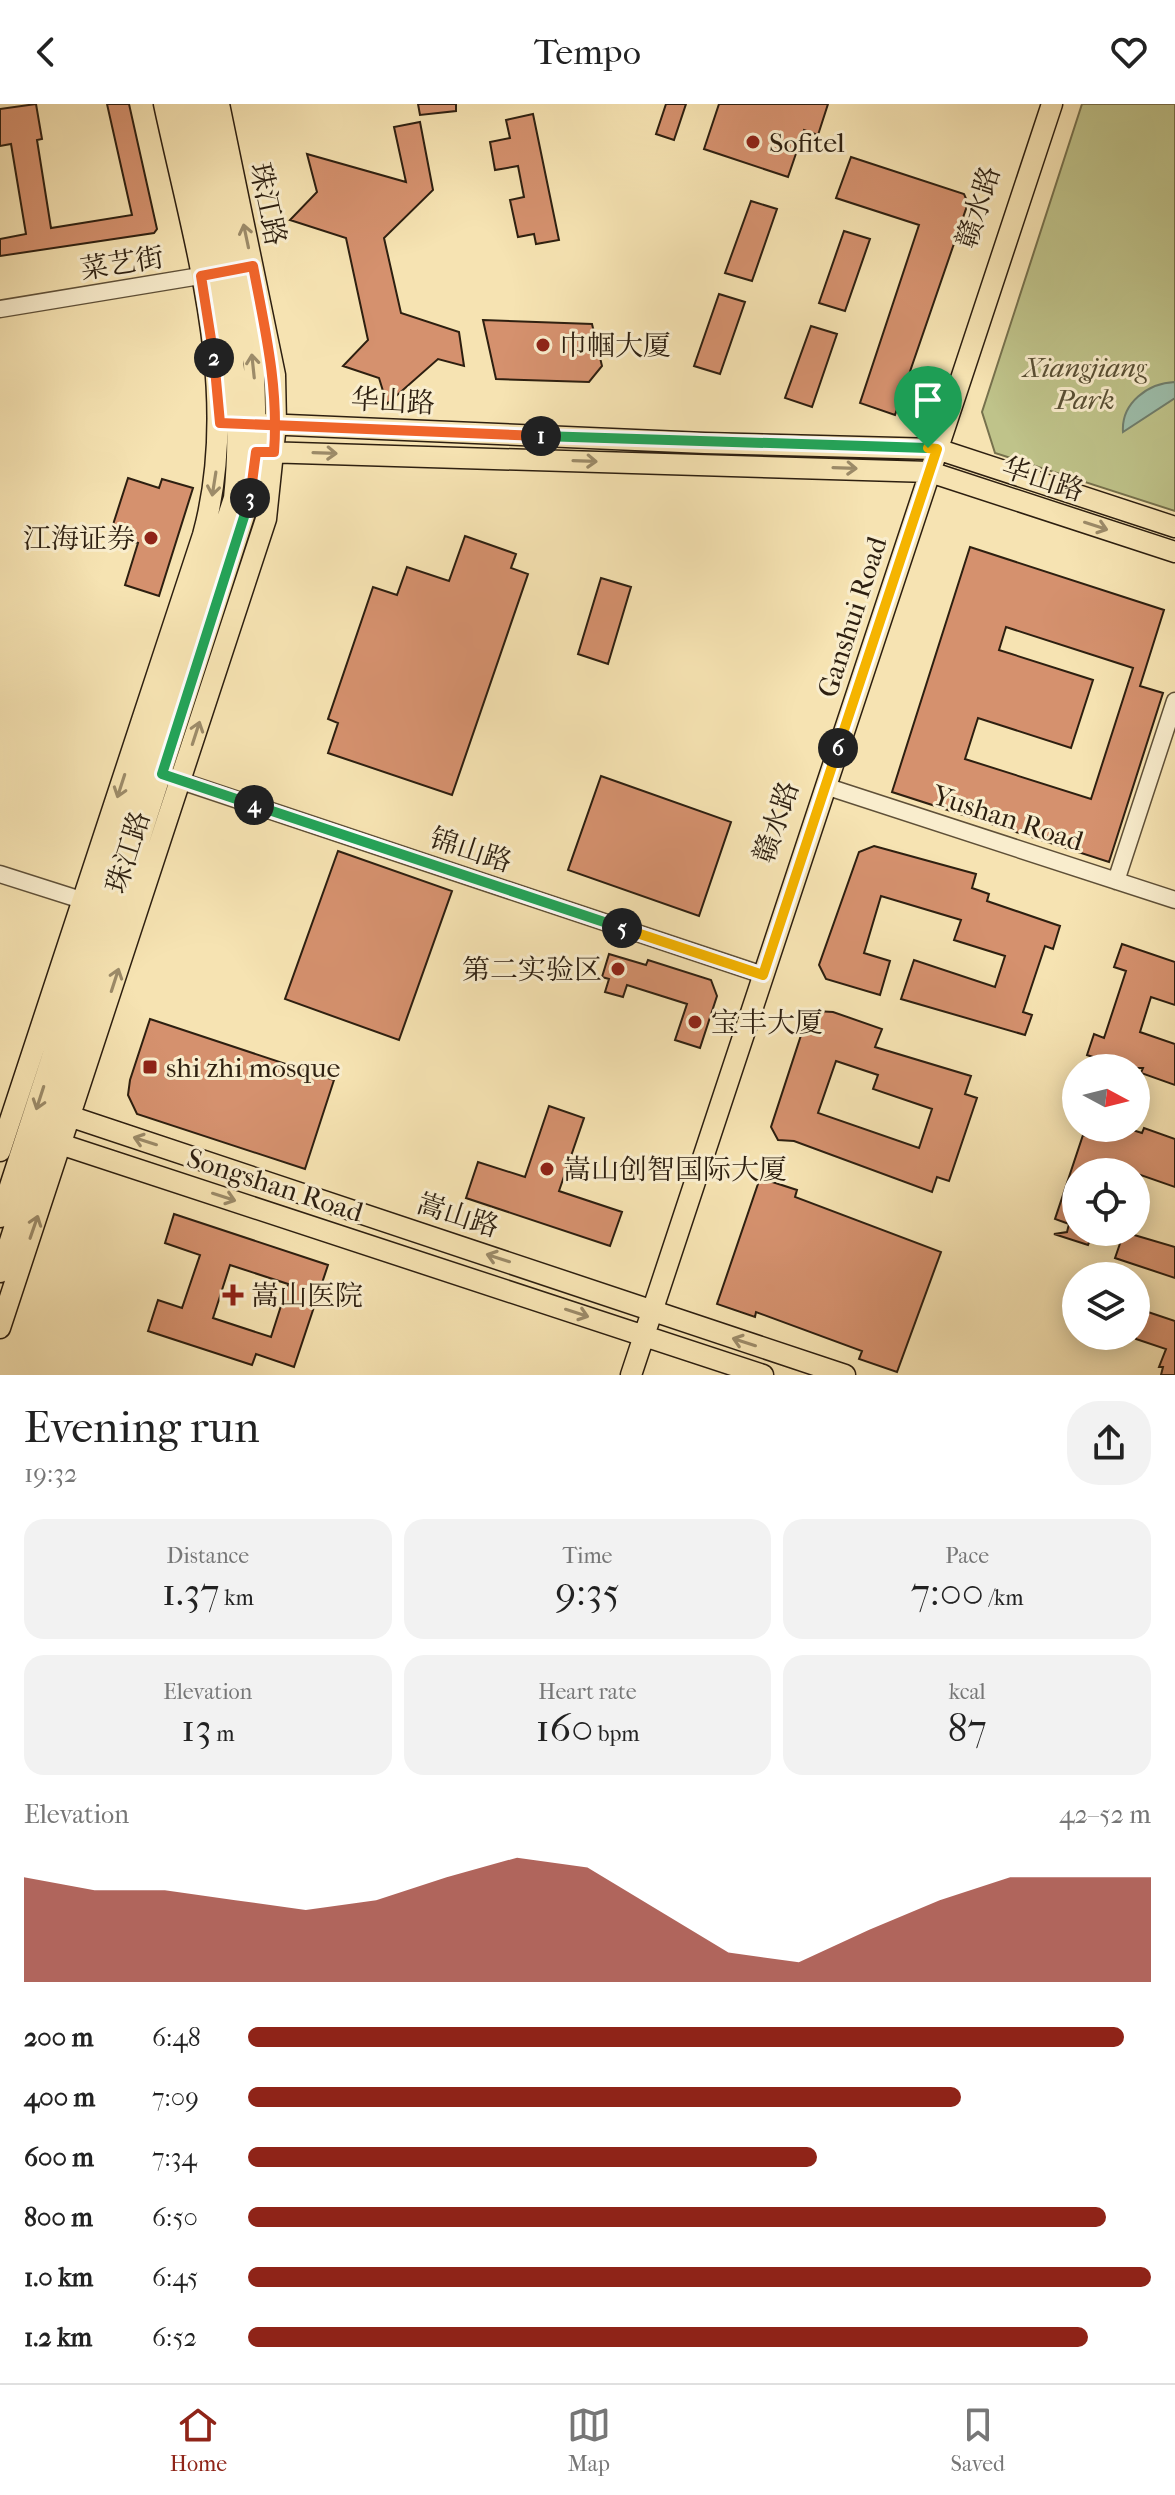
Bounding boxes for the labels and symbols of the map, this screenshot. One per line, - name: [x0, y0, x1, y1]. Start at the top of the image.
- place label: Sofitel: [769, 126, 845, 159]
- marker: Sofitel: [744, 133, 762, 151]
- street label: 珠江路: [243, 159, 293, 249]
- street label: 赣水路: [949, 162, 1007, 252]
- one-way arrow: [238, 223, 253, 249]
- street label: 菜艺街: [78, 240, 166, 286]
- place label: 巾帼大厦: [559, 329, 671, 362]
- marker: 巾帼大厦: [534, 336, 552, 354]
- pin: 2: [194, 338, 234, 378]
- park label: Xiangjiang Park: [1021, 351, 1148, 416]
- one-way arrow: [245, 353, 260, 380]
- pin: [894, 366, 962, 448]
- street label: 华山路: [350, 382, 436, 420]
- pin: 1: [521, 416, 561, 456]
- one-way arrow: [311, 445, 338, 461]
- street label: 华山路: [998, 450, 1088, 508]
- one-way arrow: [571, 453, 598, 468]
- one-way arrow: [831, 461, 858, 476]
- one-way arrow: [206, 471, 221, 496]
- pin: 3: [230, 478, 270, 518]
- one-way arrow: [1083, 519, 1108, 534]
- place label: 江海证券: [23, 522, 135, 555]
- marker: 江海证券: [142, 529, 160, 547]
- street label: Ganshui Road: [810, 532, 894, 702]
- one-way arrow: [190, 721, 205, 746]
- pin: 6: [818, 728, 858, 768]
- one-way arrow: [113, 773, 127, 798]
- street label: 赣水路: [747, 777, 805, 867]
- street label: Yushan Road: [928, 778, 1088, 858]
- pin: 4: [234, 785, 274, 825]
- street label: 珠江路: [99, 807, 157, 897]
- street label: 锦山路: [426, 821, 516, 879]
- pin: 5: [602, 908, 642, 948]
- place label: 第二实验区: [462, 953, 602, 986]
- marker: 第二实验区: [609, 960, 627, 978]
- one-way arrow: [109, 968, 124, 993]
- place label: 宝丰大厦: [711, 1006, 823, 1039]
- marker: 宝丰大厦: [686, 1013, 704, 1031]
- place label: shi zhi mosque: [166, 1051, 341, 1084]
- north arrow: [1062, 1054, 1150, 1142]
- marker: shi zhi mosque: [141, 1058, 159, 1076]
- one-way arrow: [31, 1085, 46, 1110]
- one-way arrow: [133, 1133, 158, 1148]
- street label: Songshan Road: [183, 1141, 368, 1229]
- place label: 嵩山创智国际大厦: [563, 1153, 787, 1186]
- marker: 嵩山创智国际大厦: [538, 1160, 556, 1178]
- street label: 嵩山路: [413, 1186, 503, 1244]
- one-way arrow: [211, 1191, 236, 1206]
- one-way arrow: [28, 1215, 43, 1240]
- one-way arrow: [486, 1250, 511, 1265]
- place label: 嵩山医院: [251, 1279, 363, 1312]
- marker: 嵩山医院: [222, 1284, 244, 1306]
- one-way arrow: [565, 1307, 590, 1322]
- one-way arrow: [732, 1333, 757, 1348]

